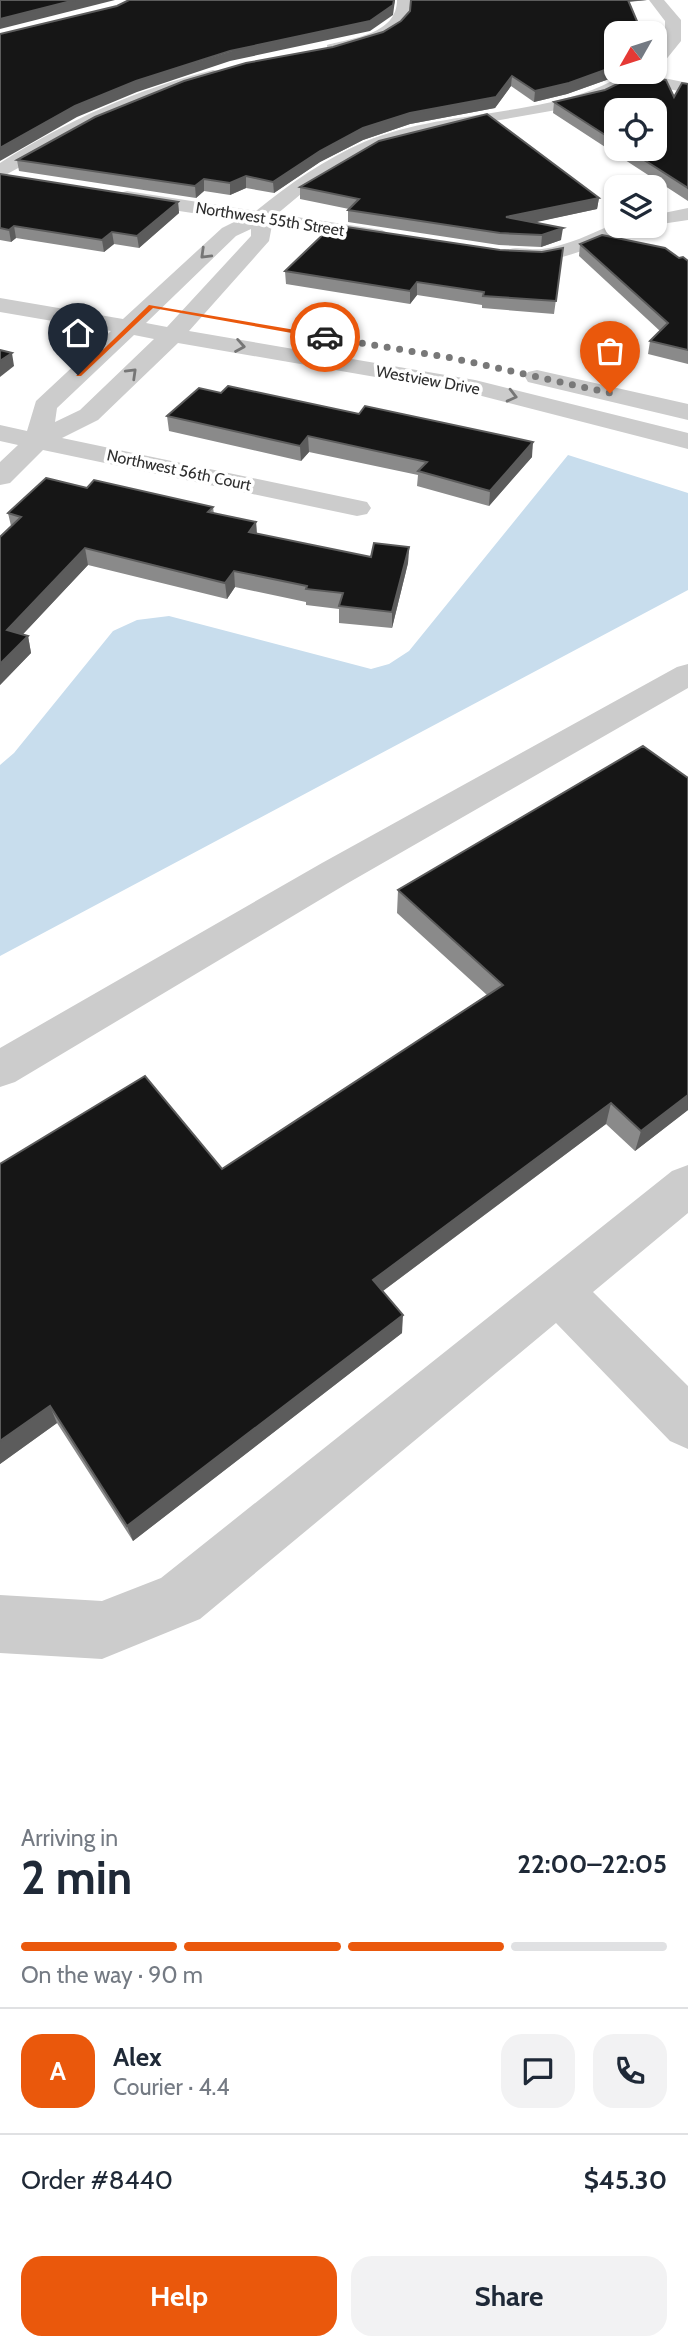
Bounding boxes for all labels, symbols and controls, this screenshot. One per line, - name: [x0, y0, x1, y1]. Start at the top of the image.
- north arrow: [604, 21, 667, 84]
- map controls: [604, 21, 667, 238]
- button: locate: [604, 98, 667, 161]
- button: layers: [604, 175, 667, 238]
- street label: Northwest 55th Street: [194, 198, 346, 240]
- one-way arrow: [200, 246, 213, 259]
- courier: [290, 302, 360, 372]
- pin: [48, 303, 108, 375]
- icon: home: [59, 314, 97, 352]
- icon: car: [306, 318, 344, 356]
- pin: [580, 321, 640, 393]
- icon: bag: [591, 332, 629, 370]
- one-way arrow: [234, 338, 246, 353]
- street label: Westview Drive: [375, 362, 481, 398]
- one-way arrow: [124, 369, 137, 382]
- one-way arrow: [506, 388, 518, 402]
- street label: Northwest 56th Court: [105, 445, 253, 495]
- text: Arriving in: [21, 1824, 118, 1852]
- text: 22:00–22:05: [517, 1848, 667, 1880]
- text: 2 min: [21, 1850, 132, 1906]
- text: On the way · 90 m: [21, 1961, 203, 1989]
- button: chat: [501, 2034, 575, 2108]
- button: phone: [593, 2034, 667, 2108]
- text: Alex: [113, 2041, 162, 2073]
- text: A: [50, 2055, 66, 2087]
- text: Courier · 4.4: [113, 2073, 230, 2101]
- text: Order #8440: [21, 2164, 173, 2196]
- text: $45.30: [584, 2164, 667, 2196]
- button: Help: [21, 2256, 337, 2336]
- button: Share: [351, 2256, 667, 2336]

